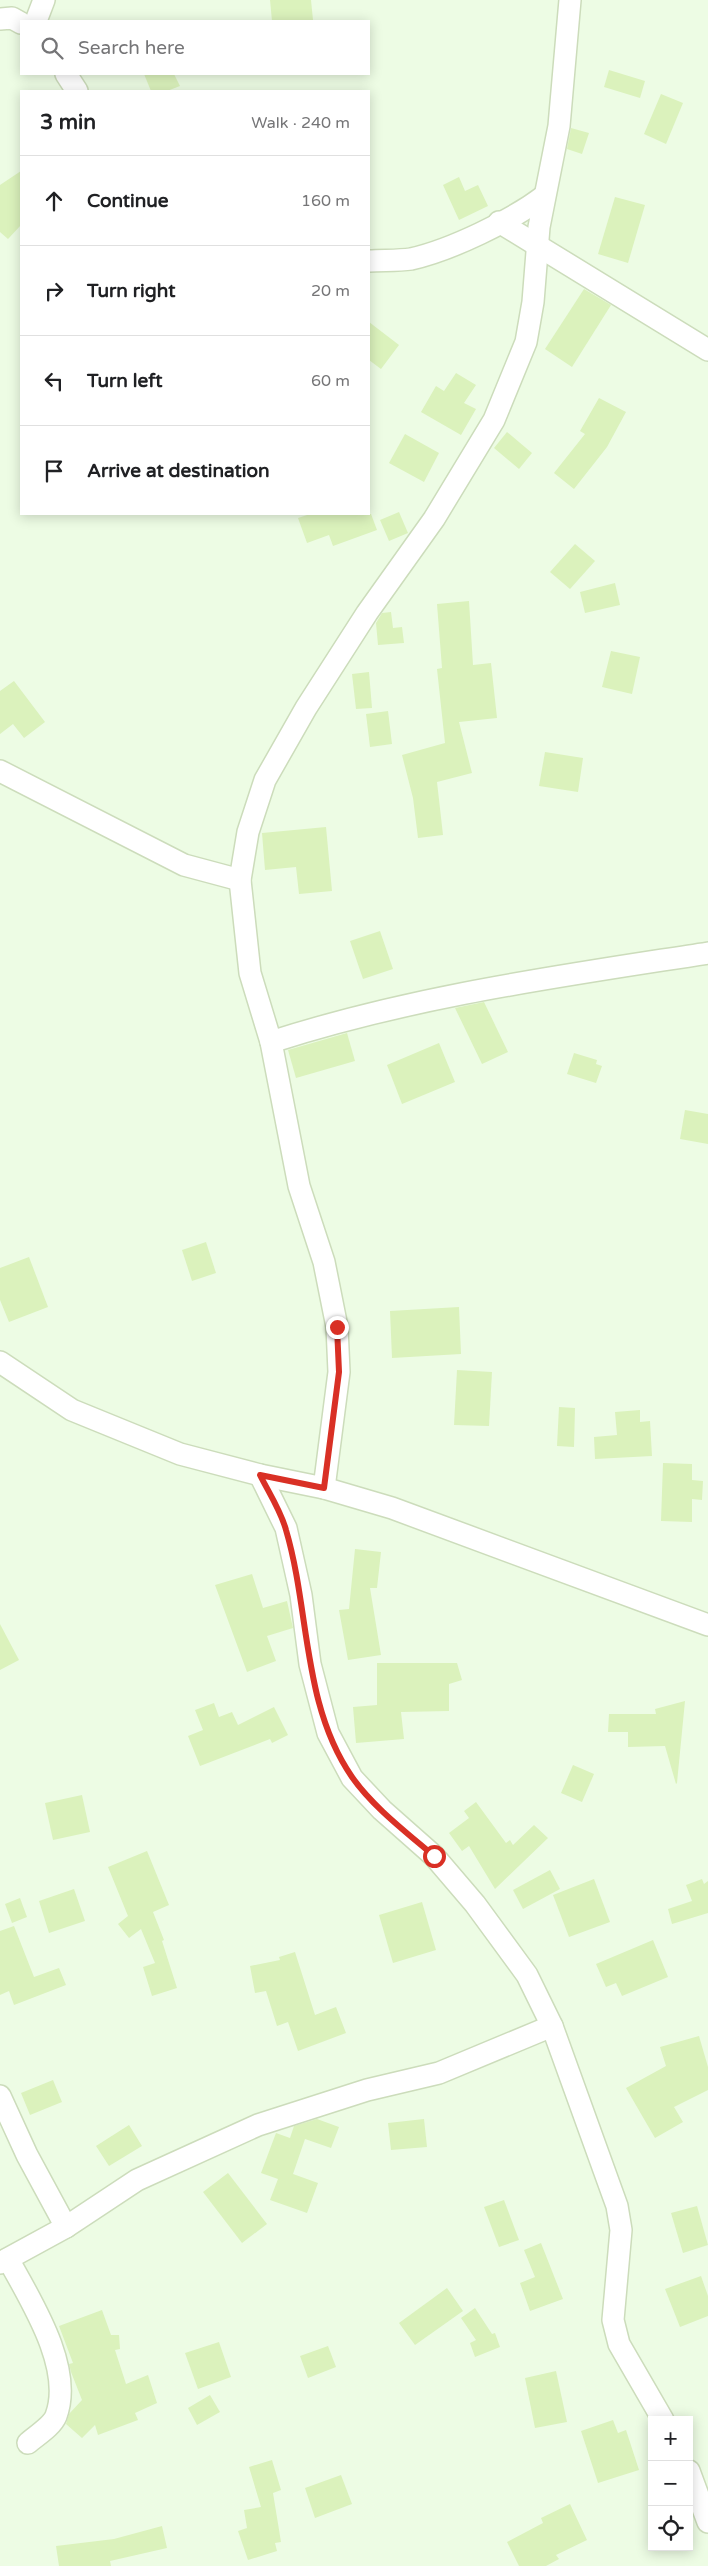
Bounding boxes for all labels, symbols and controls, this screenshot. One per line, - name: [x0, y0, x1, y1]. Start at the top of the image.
- search box: [20, 20, 370, 75]
- icon: search: [38, 34, 66, 62]
- text: Search here: [78, 37, 185, 59]
- text: 3 min: [40, 110, 96, 135]
- text: Walk · 240 m: [251, 113, 350, 133]
- icon: ahead: [40, 187, 68, 215]
- text: Continue: [87, 190, 169, 212]
- text: 160 m: [301, 191, 350, 211]
- icon: right: [40, 277, 68, 305]
- text: Turn right: [87, 280, 175, 302]
- text: 20 m: [311, 281, 350, 301]
- icon: left: [40, 367, 68, 395]
- text: Turn left: [87, 370, 163, 392]
- text: 60 m: [311, 371, 350, 391]
- icon: arrive: [40, 457, 68, 485]
- text: Arrive at destination: [87, 460, 270, 482]
- route end: [326, 1316, 349, 1339]
- route start: [423, 1845, 446, 1868]
- map controls: [648, 2416, 693, 2551]
- button: +: [648, 2416, 693, 2461]
- button: −: [648, 2461, 693, 2506]
- button: locate: [648, 2506, 693, 2551]

